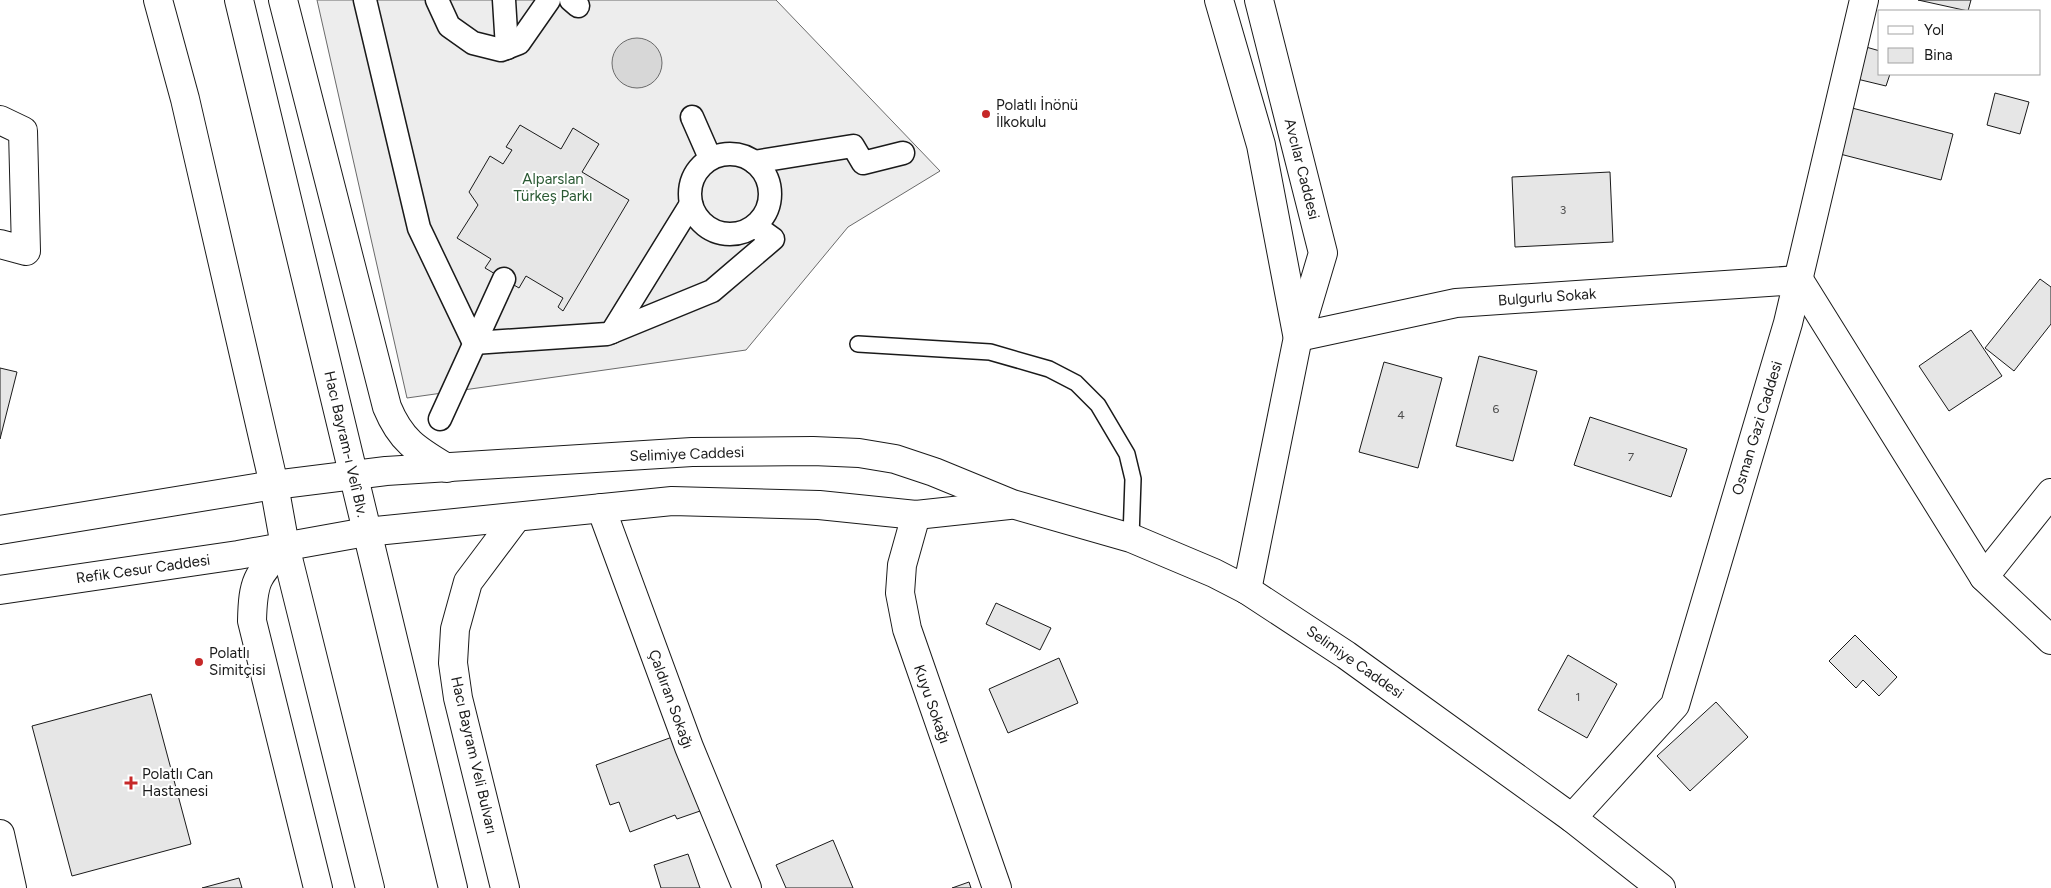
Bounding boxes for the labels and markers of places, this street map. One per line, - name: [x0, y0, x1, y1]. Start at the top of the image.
- place label: Polatlı İnönü İlkokulu: [996, 96, 1078, 131]
- marker: Polatlı İnönü İlkokulu: [980, 108, 992, 120]
- place label: Polatlı Simitçisi: [209, 644, 266, 679]
- marker: Polatlı Simitçisi: [193, 656, 205, 668]
- place label: Polatlı Can Hastanesi: [142, 765, 213, 800]
- marker: Polatlı Can Hastanesi: [124, 776, 138, 790]

